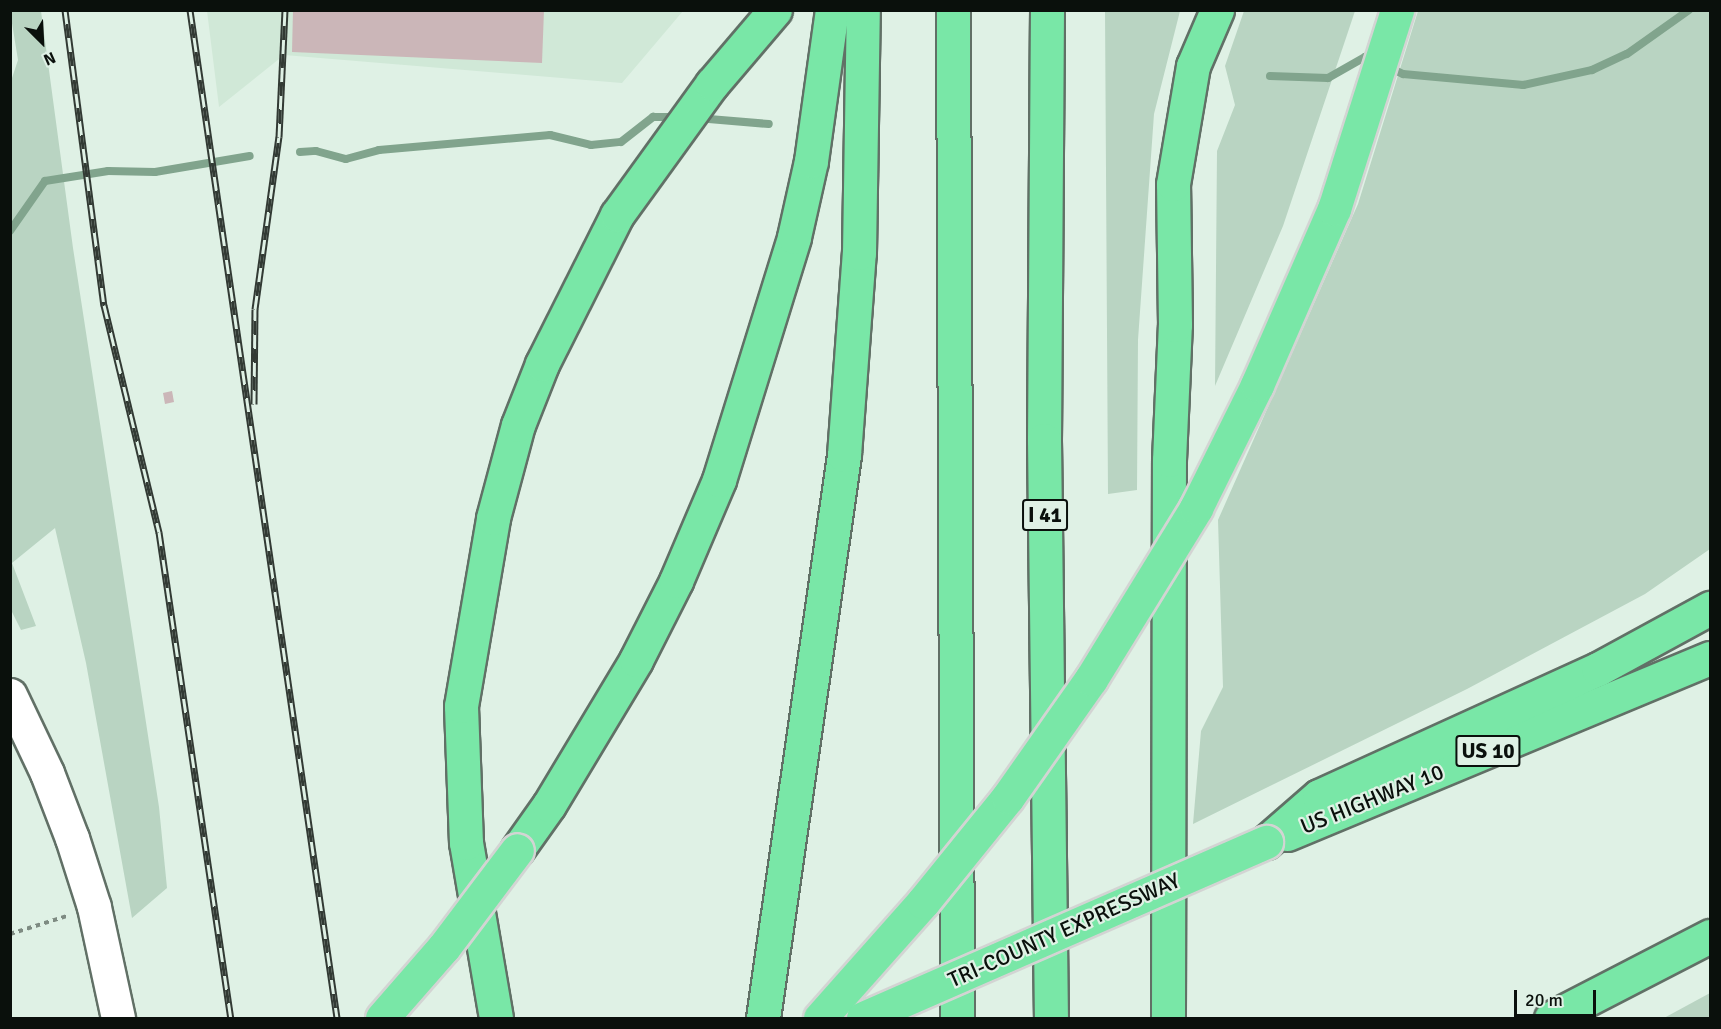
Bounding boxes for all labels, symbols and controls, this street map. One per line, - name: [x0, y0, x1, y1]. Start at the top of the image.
- north arrow: [12, 12, 72, 72]
- text: N: [40, 47, 58, 70]
- road number: I 41: [1021, 497, 1069, 533]
- road number: US 10: [1455, 733, 1521, 769]
- street label: US HIGHWAY 10: [1297, 758, 1447, 840]
- street label: TRI-COUNTY EXPRESSWAY: [944, 867, 1184, 993]
- scale bar: [1517, 978, 1600, 1016]
- text: 20 m: [1525, 989, 1563, 1011]

